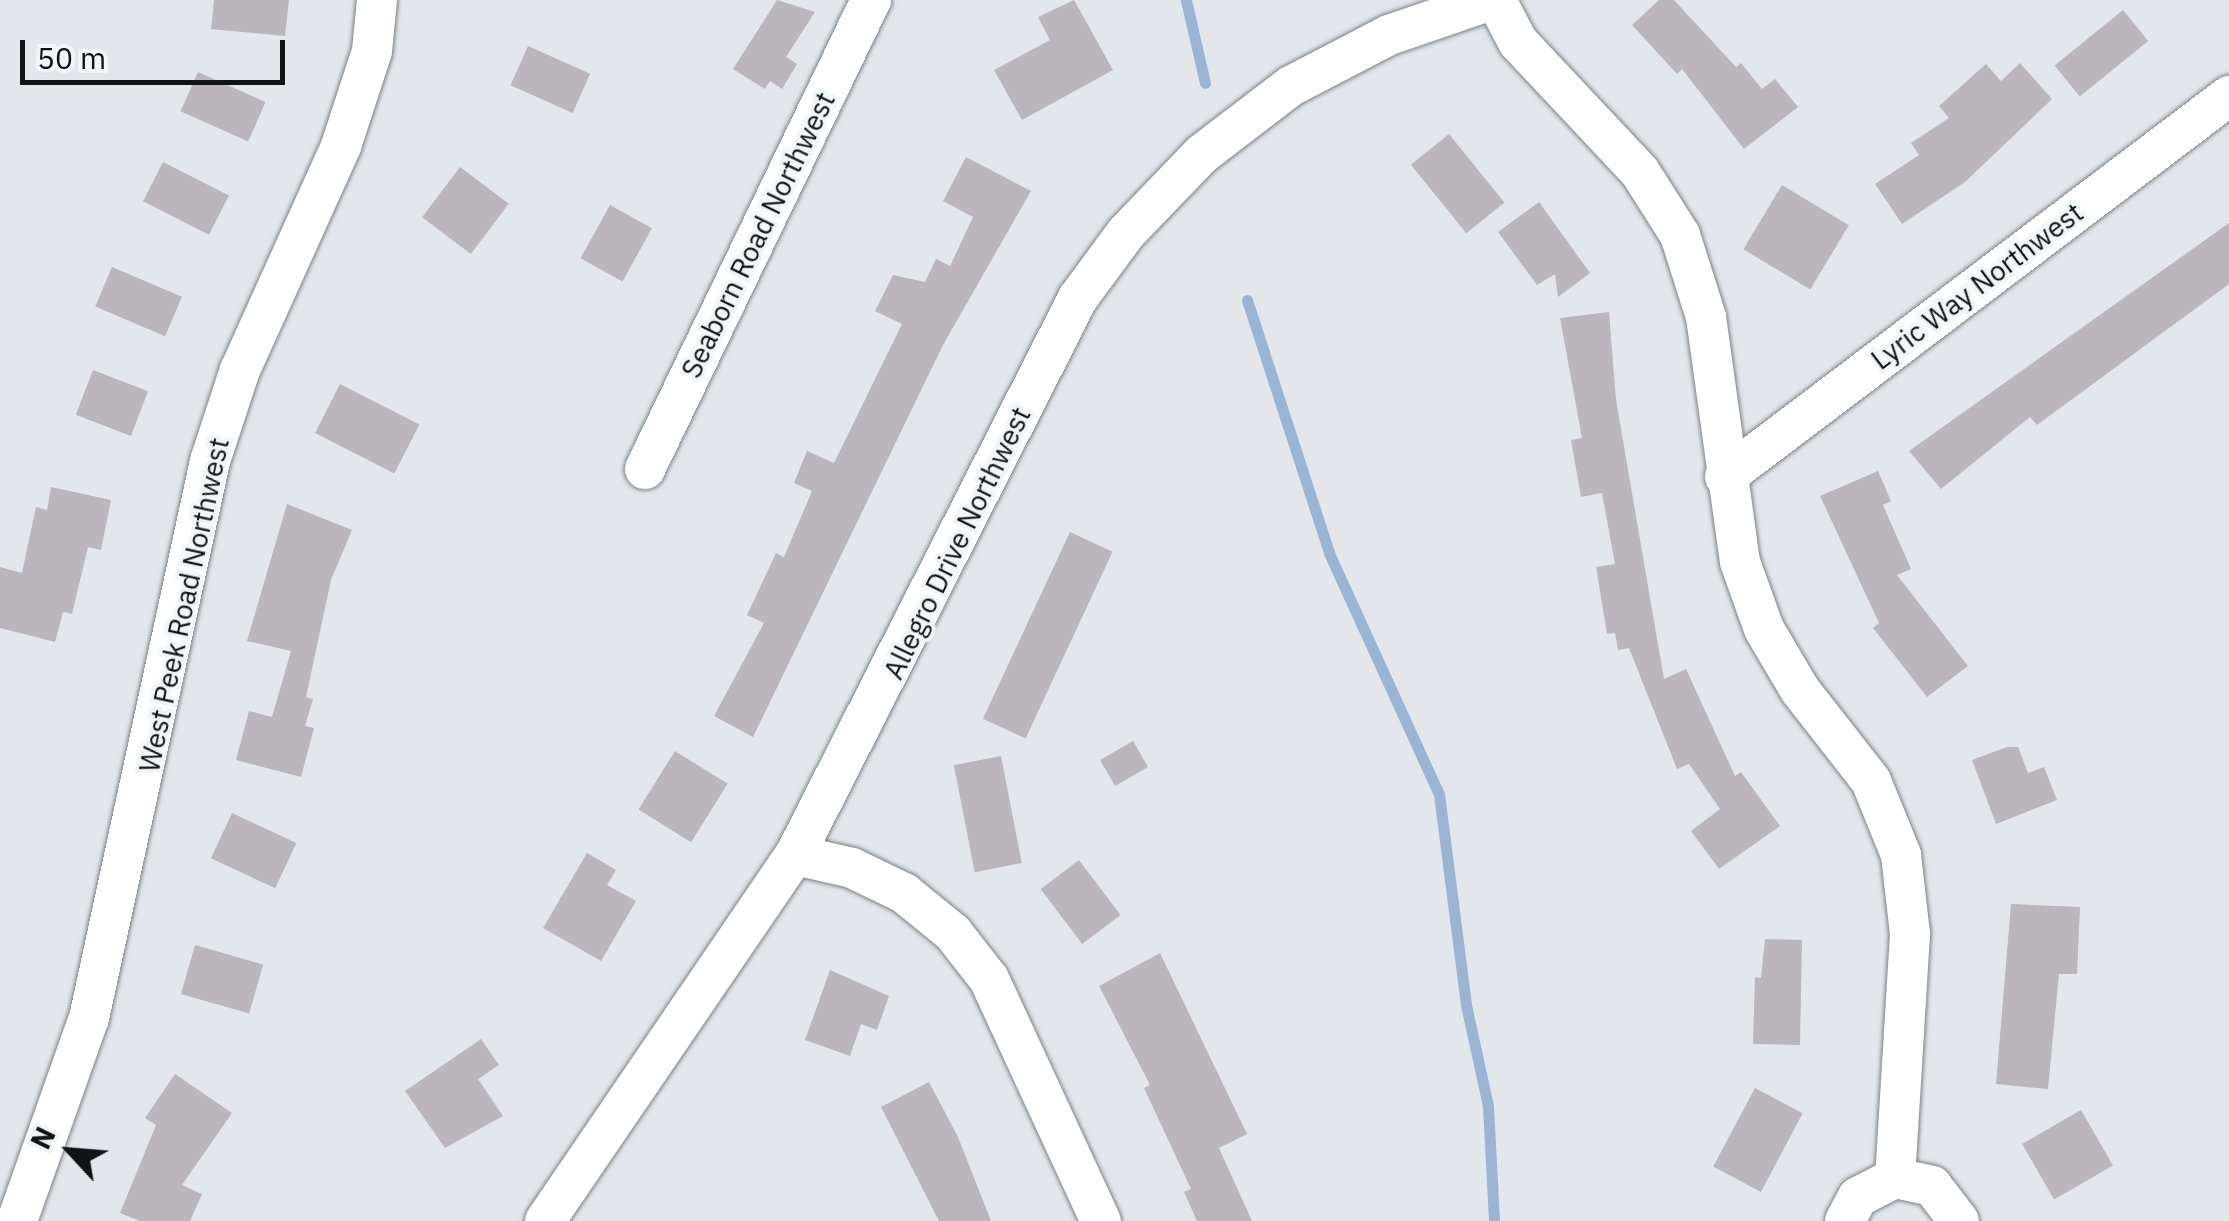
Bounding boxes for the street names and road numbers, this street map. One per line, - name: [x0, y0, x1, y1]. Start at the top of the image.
- street label: Seaborn Road Northwest: [674, 87, 842, 383]
- street label: Lyric Way Northwest: [1865, 195, 2089, 377]
- street label: Allegro Drive Northwest: [876, 401, 1038, 685]
- street label: West Peek Road Northwest: [132, 435, 236, 775]

